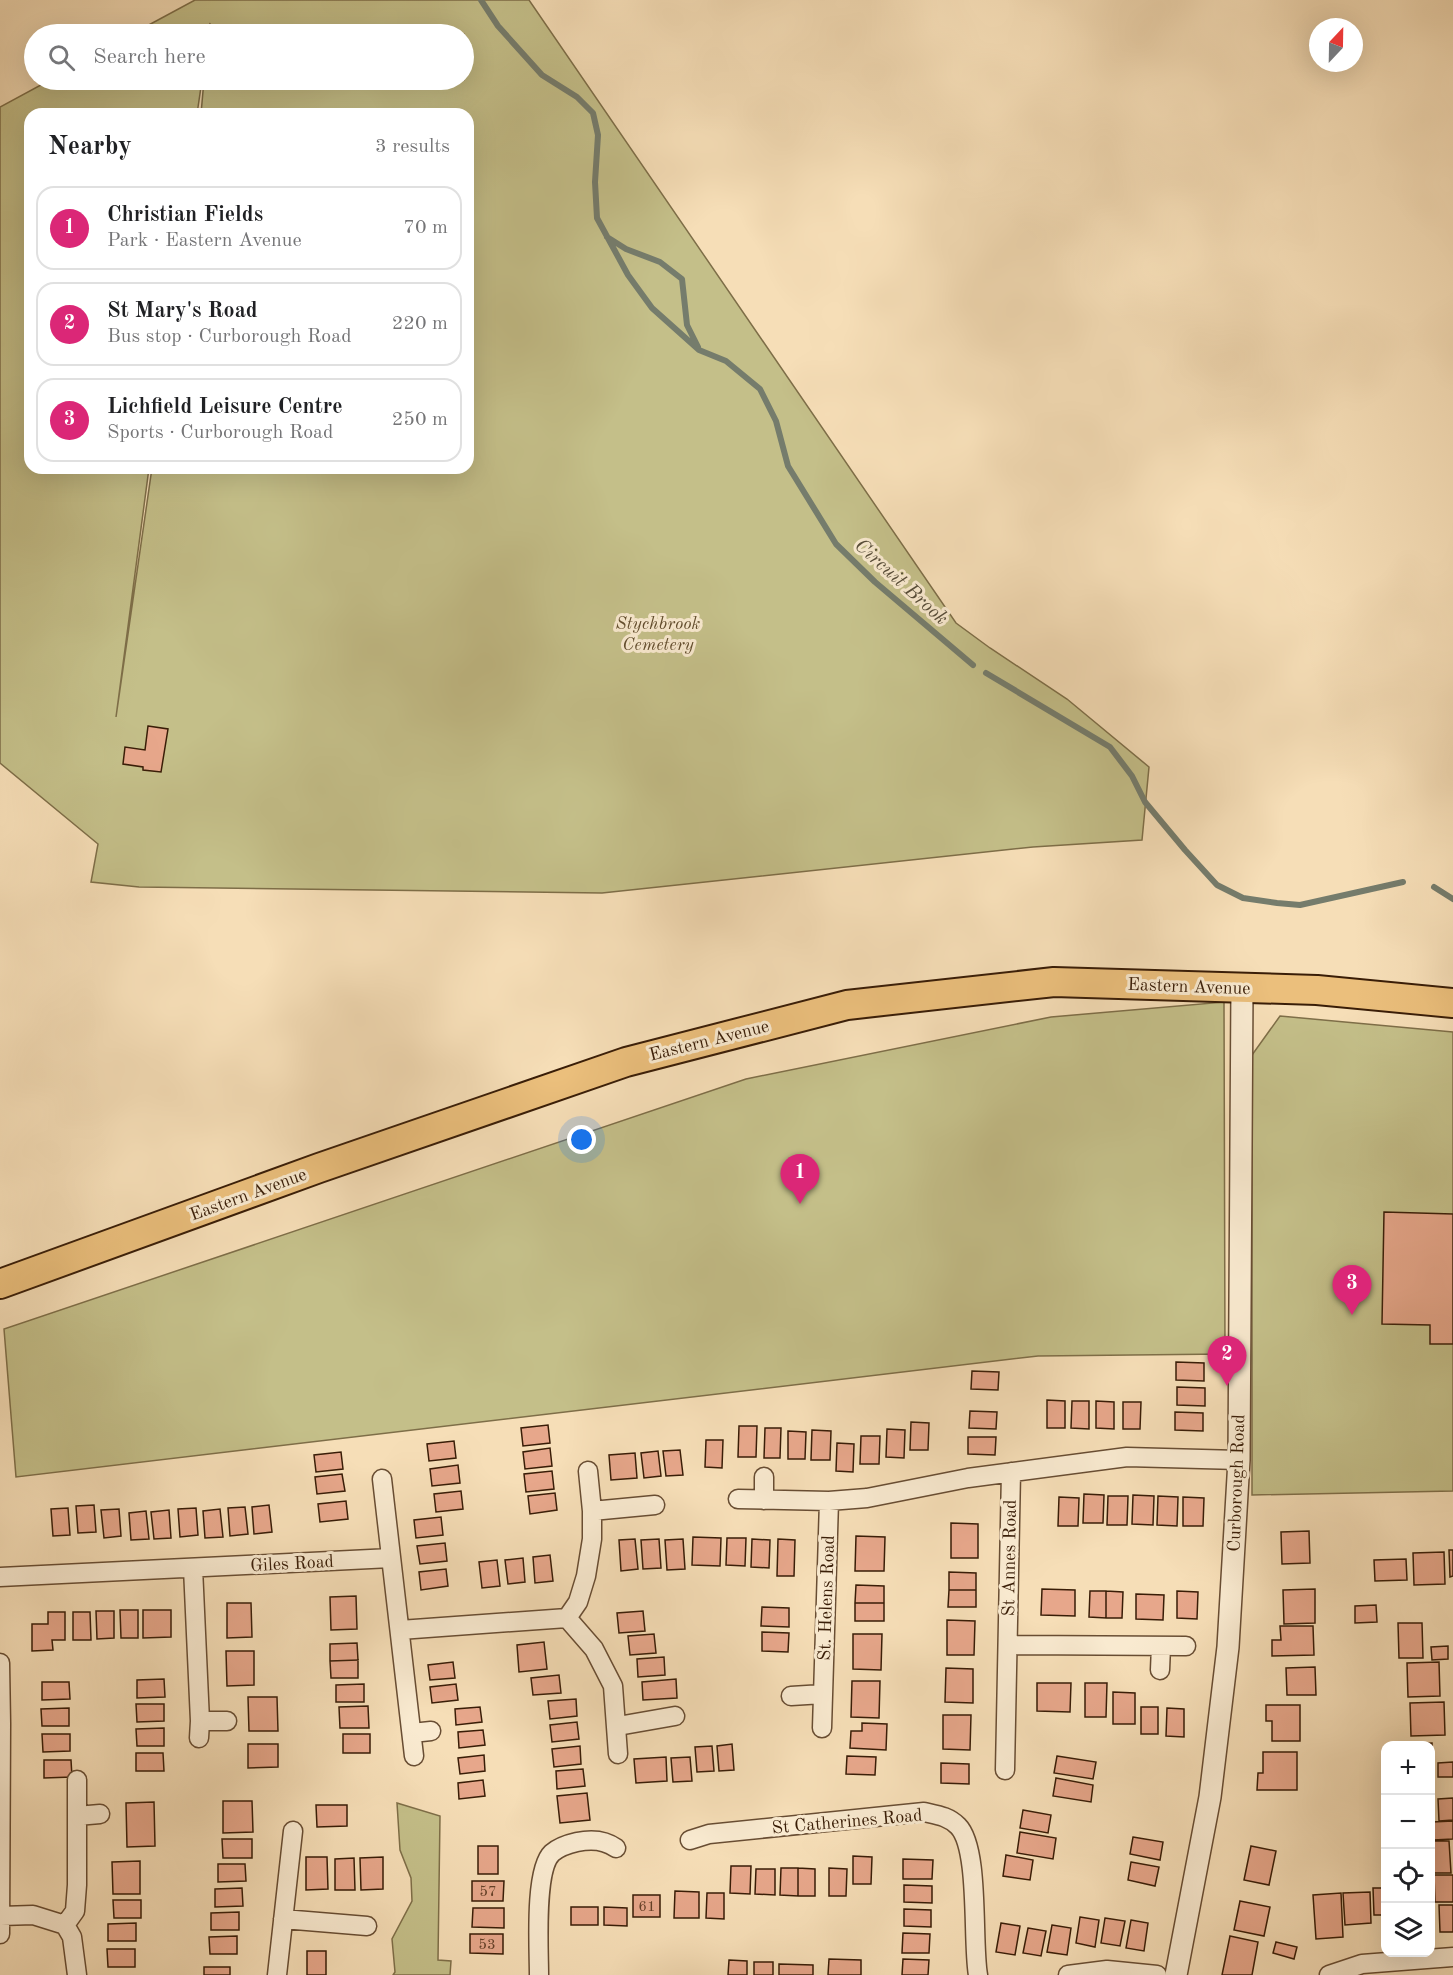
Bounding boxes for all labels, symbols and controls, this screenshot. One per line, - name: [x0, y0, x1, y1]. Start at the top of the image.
- north arrow: [1309, 18, 1363, 72]
- search box: [24, 24, 474, 90]
- icon: search: [45, 41, 78, 74]
- text: Search here: [93, 46, 206, 68]
- text: Nearby: [48, 134, 132, 160]
- text: 3 results: [375, 137, 450, 157]
- text: Christian Fields: [107, 204, 263, 226]
- text: 1: [64, 218, 75, 238]
- text: 70 m: [403, 218, 448, 238]
- text: Park · Eastern Avenue: [107, 231, 302, 251]
- text: St Mary's Road: [107, 300, 258, 322]
- text: 2: [64, 314, 75, 334]
- text: 220 m: [392, 314, 448, 334]
- text: Bus stop · Curborough Road: [107, 327, 352, 347]
- text: Lichfield Leisure Centre: [107, 396, 343, 418]
- text: 3: [64, 410, 75, 430]
- text: 250 m: [392, 410, 448, 430]
- text: Sports · Curborough Road: [107, 423, 333, 443]
- water label: Circuit Brook: [850, 536, 951, 630]
- park label: Stychbrook Cemetery: [616, 615, 701, 654]
- street label: Eastern Avenue: [1127, 976, 1251, 998]
- street label: Eastern Avenue: [647, 1017, 771, 1065]
- your location: [567, 1125, 596, 1154]
- pin: 1: [780, 1154, 820, 1204]
- street label: Eastern Avenue: [187, 1165, 309, 1224]
- pin: 3: [1332, 1266, 1372, 1315]
- pin: 2: [1208, 1336, 1246, 1386]
- street label: Curborough Road: [1226, 1414, 1248, 1552]
- street label: St Annes Road: [1000, 1499, 1020, 1617]
- street label: St. Helens Road: [816, 1535, 838, 1661]
- street label: Giles Road: [250, 1553, 334, 1575]
- map controls: [1381, 1741, 1435, 1957]
- button: +: [1381, 1741, 1435, 1795]
- button: −: [1381, 1795, 1435, 1849]
- street label: St Catherines Road: [771, 1806, 923, 1838]
- button: locate: [1381, 1849, 1435, 1903]
- house number: 57: [479, 1885, 497, 1900]
- house number: 61: [638, 1900, 656, 1915]
- button: layers: [1381, 1903, 1435, 1957]
- house number: 53: [478, 1938, 496, 1953]

